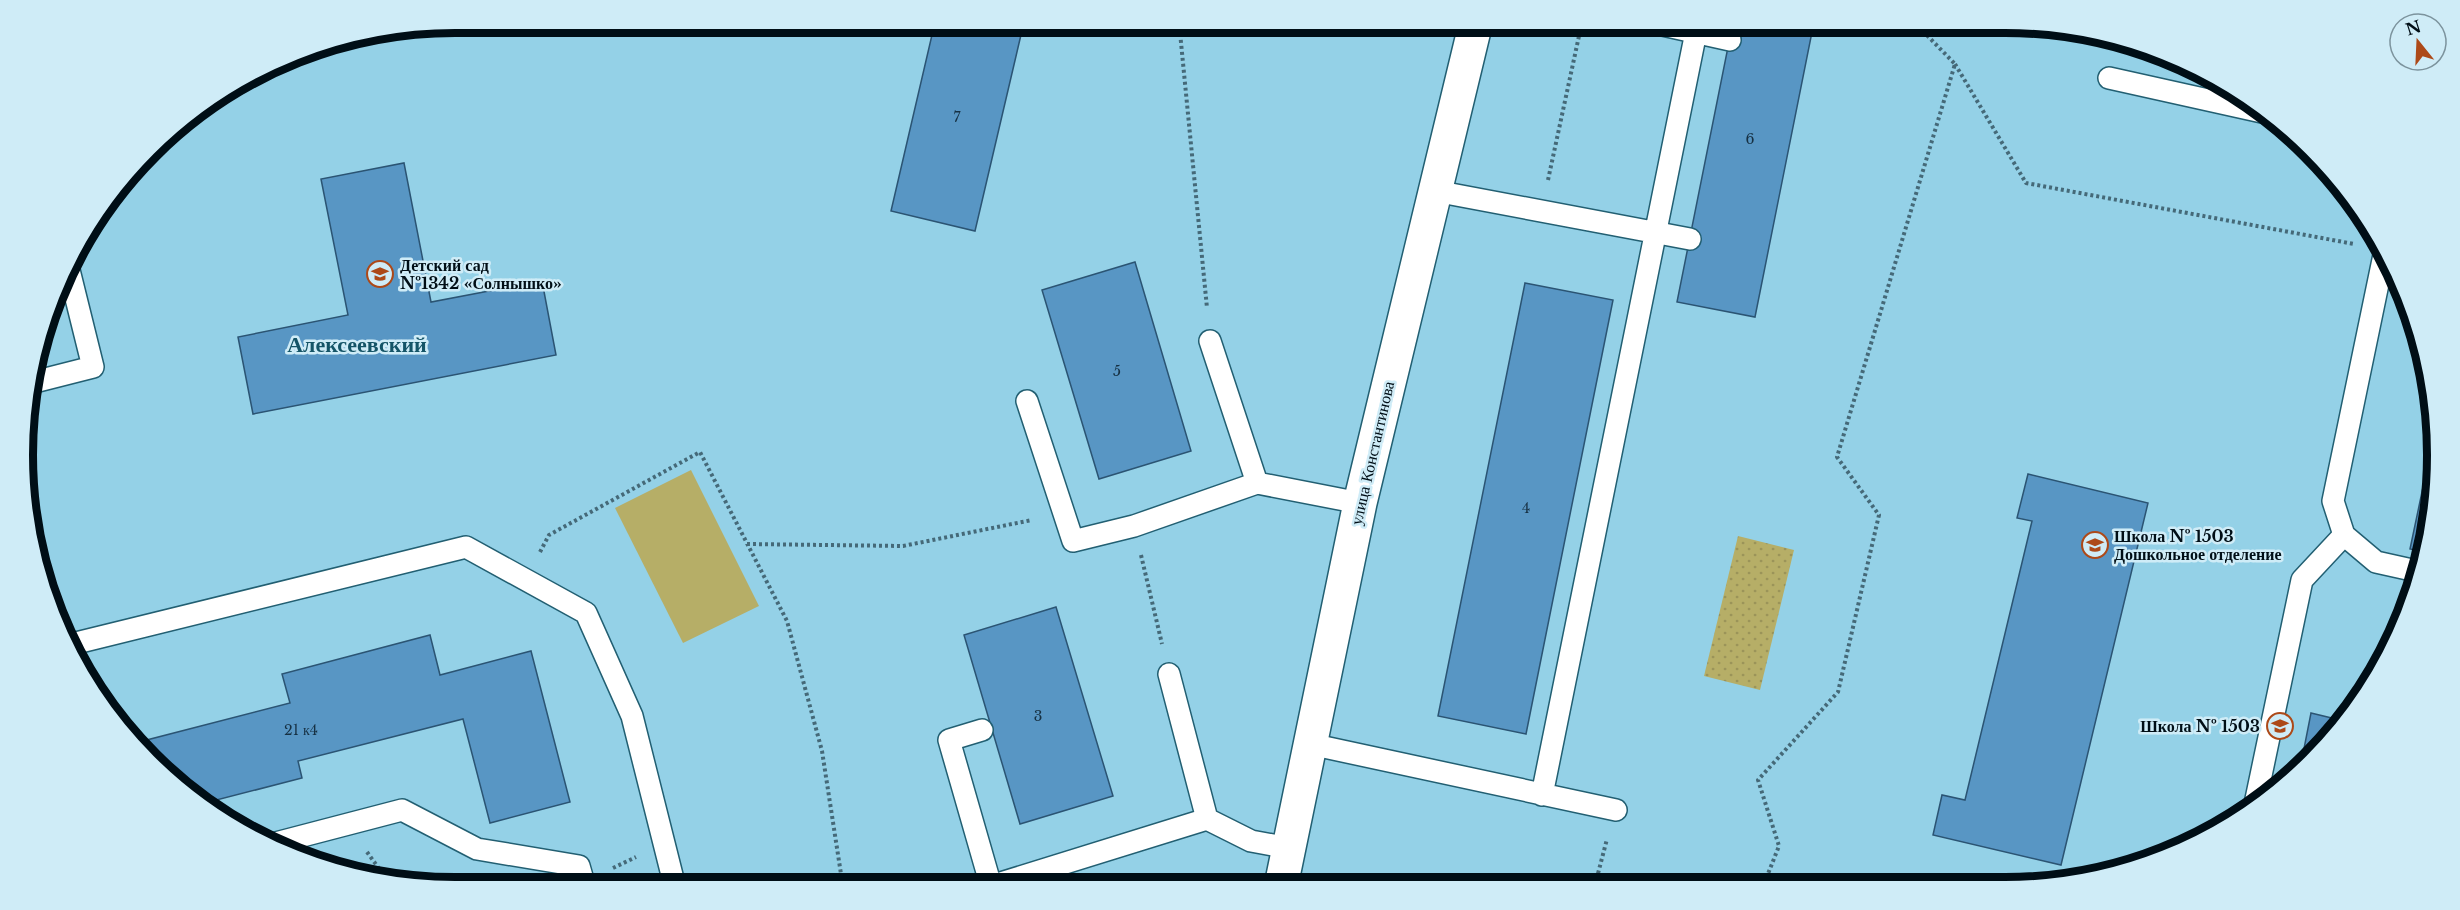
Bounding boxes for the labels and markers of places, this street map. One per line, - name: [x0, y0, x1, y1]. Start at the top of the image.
- place label: Детский сад №1342 «Солнышко»: [400, 255, 562, 293]
- school or university icon: Детский сад №1342 «Солнышко»: [365, 259, 395, 289]
- place label: Школа № 1503 Дошкольное отделение: [2114, 526, 2282, 564]
- school or university icon: Школа № 1503 Дошкольное отделение: [2080, 530, 2110, 560]
- school or university icon: Школа № 1503: [2265, 711, 2295, 741]
- place label: Школа № 1503: [2140, 716, 2260, 736]

